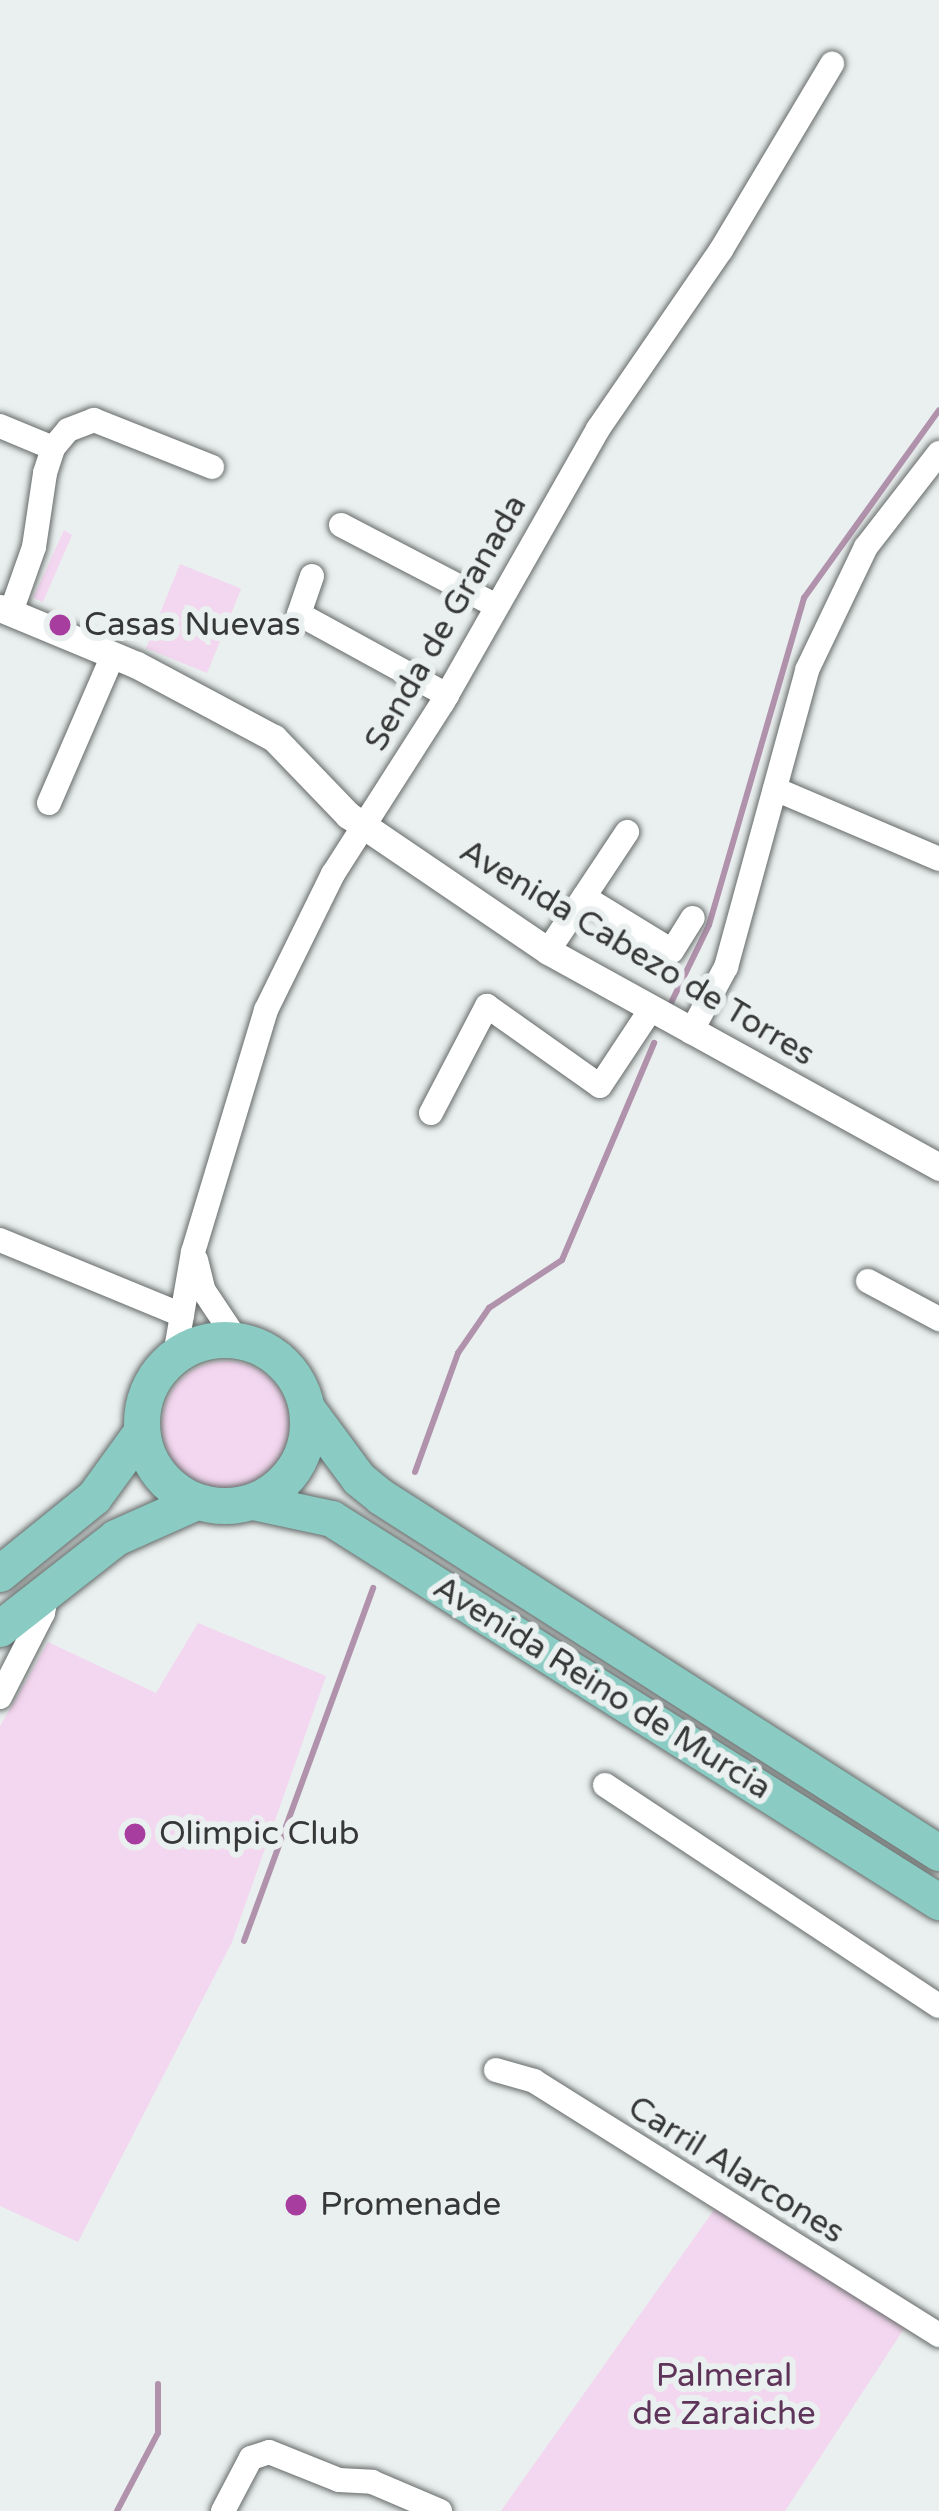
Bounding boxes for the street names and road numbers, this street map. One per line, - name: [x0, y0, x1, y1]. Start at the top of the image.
- street label: Senda de Granada: [357, 488, 535, 758]
- street label: Avenida Cabezo de Torres: [452, 831, 822, 1075]
- street label: Avenida Reino de Murcia: [426, 1568, 778, 1808]
- street label: Carril Alarcones: [621, 2088, 851, 2252]

